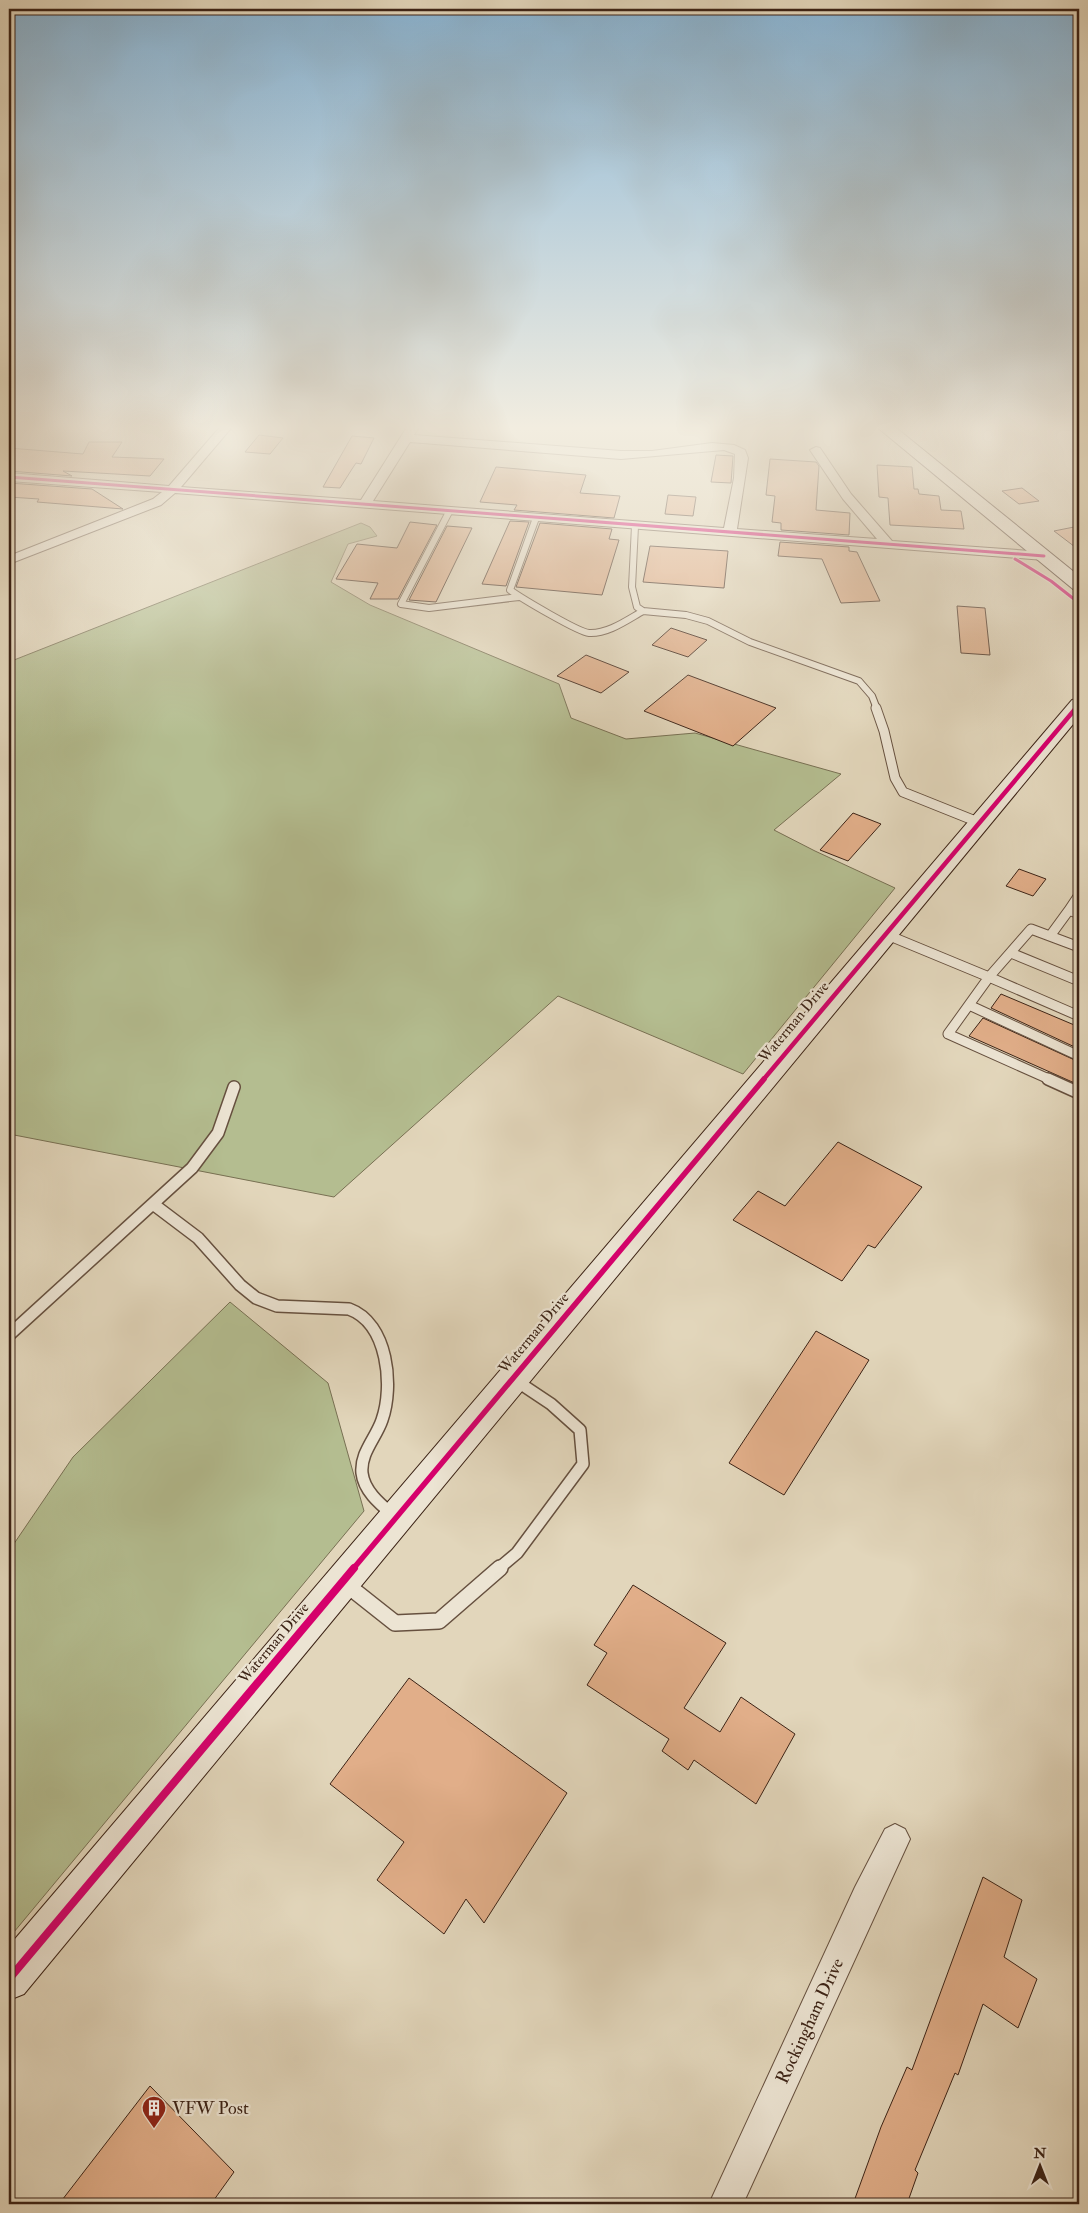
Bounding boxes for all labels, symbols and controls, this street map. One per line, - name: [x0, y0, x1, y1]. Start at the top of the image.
- street label: Waterman Drive: [754, 978, 833, 1067]
- street label: Waterman Drive: [494, 1289, 573, 1378]
- street label: Waterman Drive: [234, 1599, 313, 1688]
- street label: Rockingham Drive: [771, 1954, 849, 2087]
- building icon: VFW Post: [141, 2095, 167, 2129]
- place label: VFW Post: [172, 2097, 249, 2120]
- north arrow: [1016, 2140, 1066, 2190]
- text: N: [1033, 2145, 1047, 2162]

